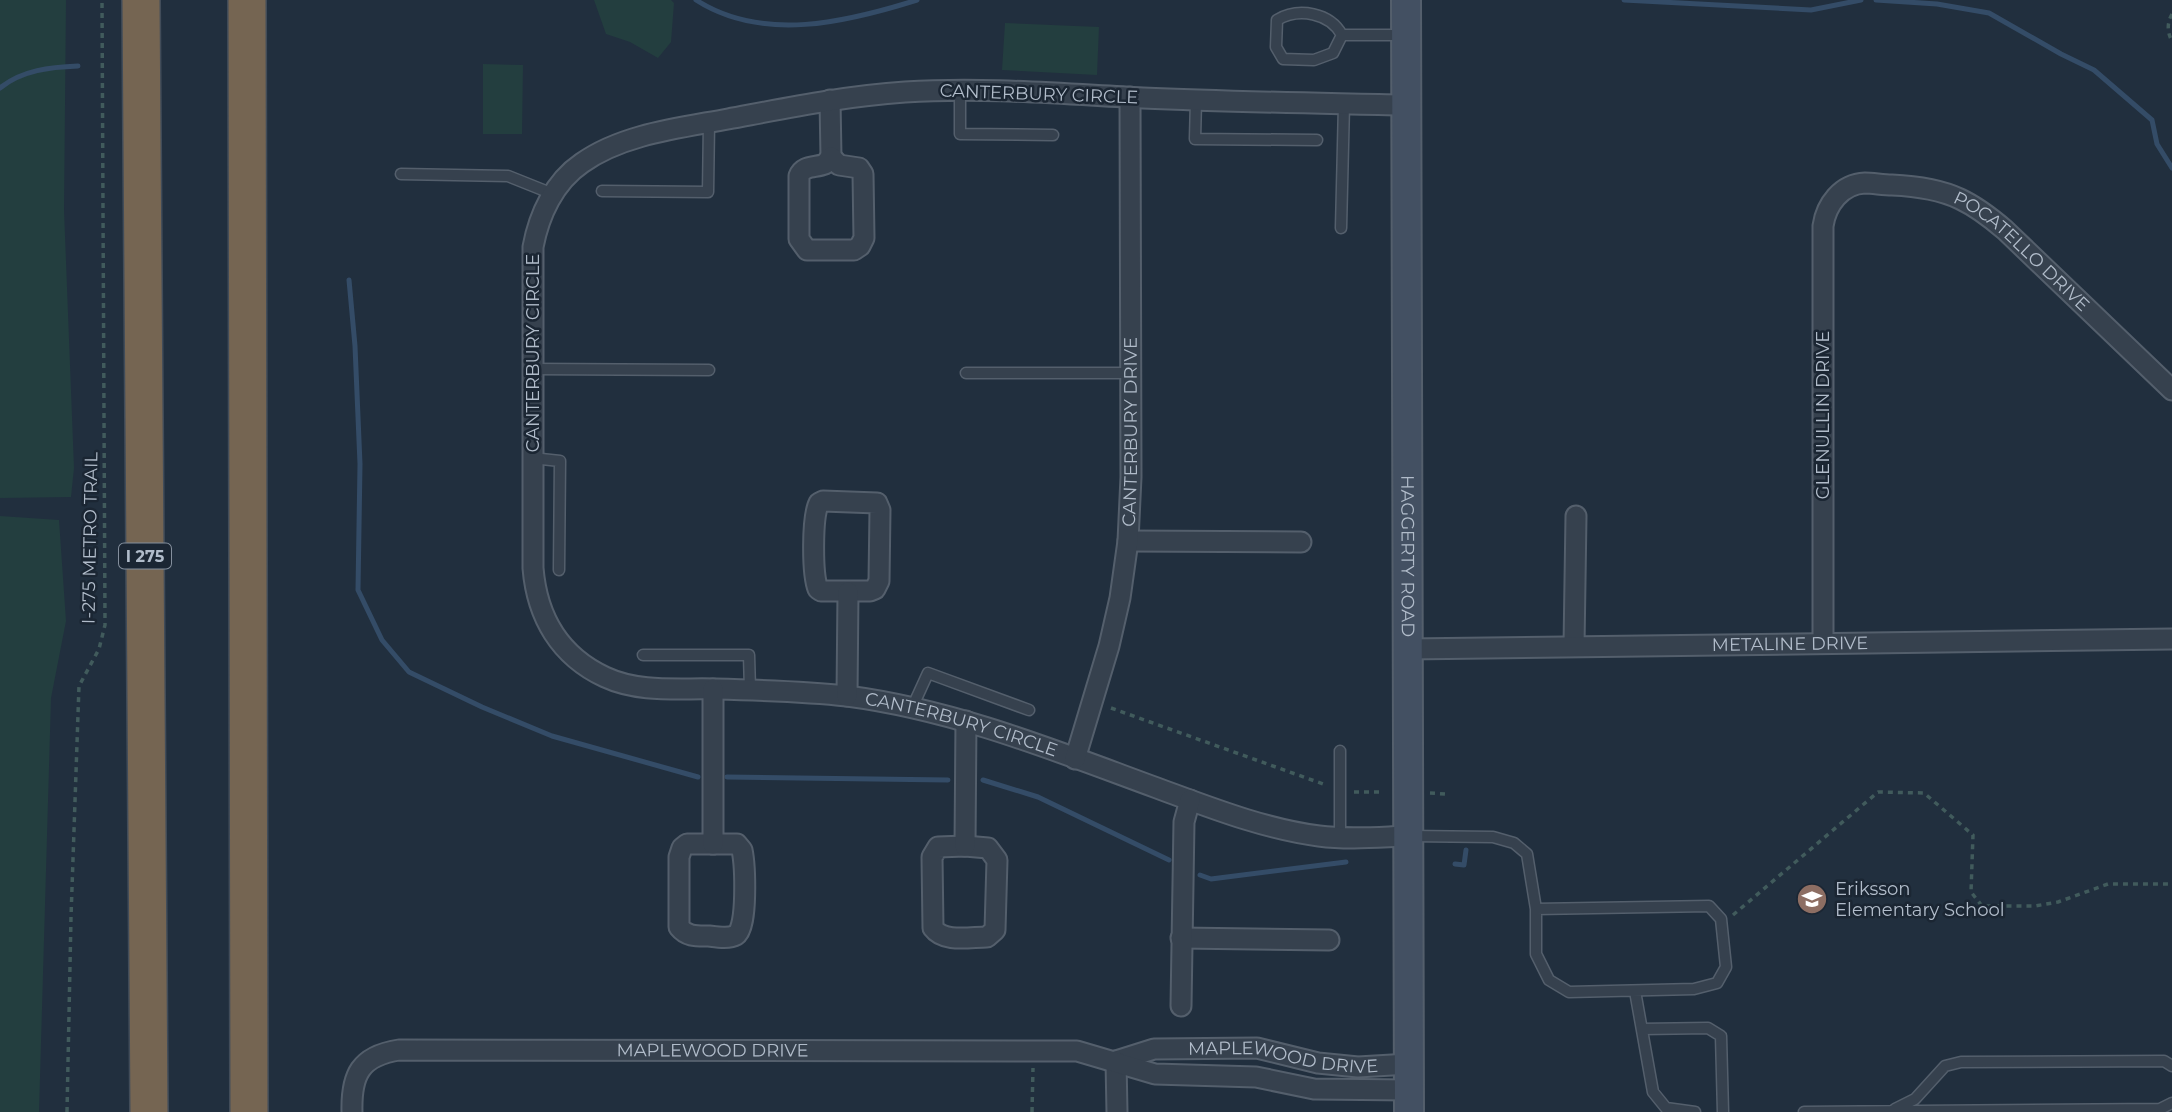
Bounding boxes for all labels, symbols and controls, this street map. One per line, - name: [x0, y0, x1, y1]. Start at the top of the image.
- street label: CANTERBURY CIRCLE: [939, 80, 1139, 108]
- street label: POCATELLO DRIVE: [1950, 187, 2094, 316]
- street label: CANTERBURY CIRCLE: [522, 254, 544, 452]
- street label: GLENULLIN DRIVE: [1812, 331, 1834, 499]
- street label: CANTERBURY DRIVE: [1118, 337, 1142, 527]
- street label: I-275 METRO TRAIL: [77, 451, 103, 624]
- street label: HAGGERTY ROAD: [1396, 475, 1419, 637]
- road number: I 275: [119, 544, 171, 568]
- street label: METALINE DRIVE: [1711, 632, 1868, 656]
- street label: CANTERBURY CIRCLE: [863, 688, 1060, 762]
- place label: Eriksson Elementary School: [1835, 878, 2005, 921]
- school or university icon: Eriksson Elementary School: [1795, 882, 1829, 916]
- street label: MAPLEWOOD DRIVE: [1188, 1036, 1379, 1078]
- street label: MAPLEWOOD DRIVE: [616, 1039, 809, 1062]

